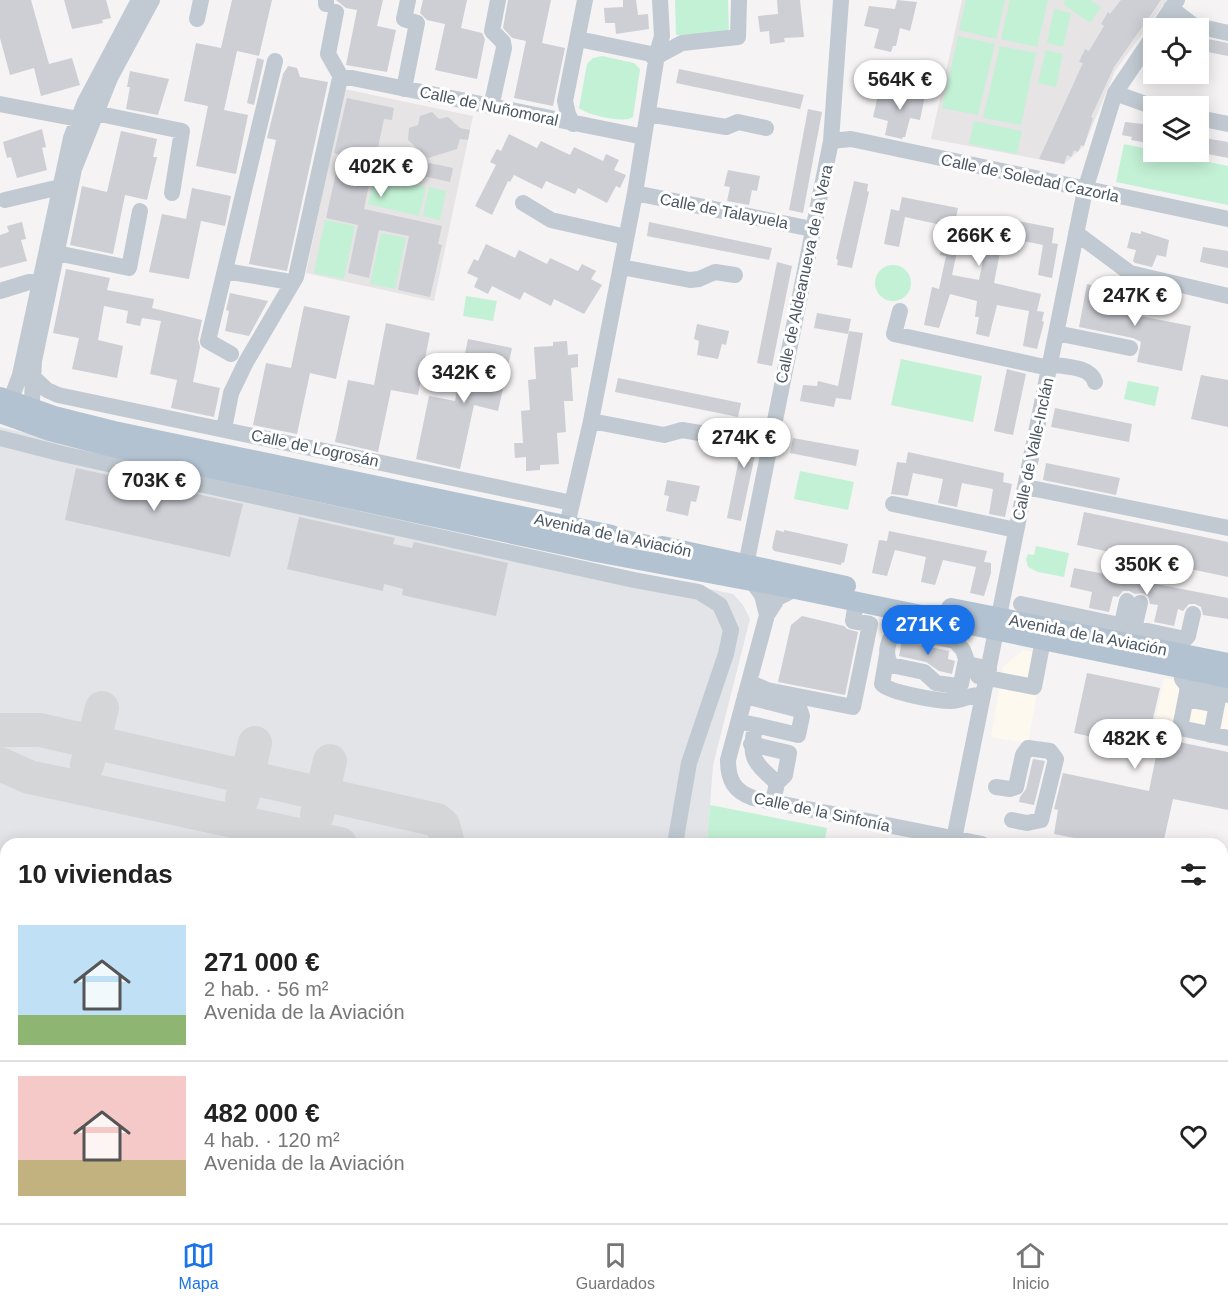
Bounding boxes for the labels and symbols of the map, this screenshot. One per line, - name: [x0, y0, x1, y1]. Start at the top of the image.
- pin: 564K €: [851, 60, 949, 111]
- street label: Calle de Nuñomoral: [418, 83, 560, 129]
- pin: 402K €: [332, 147, 430, 198]
- street label: Calle de Soledad Cazorla: [939, 151, 1121, 205]
- street label: Calle de Aldeanueva de la Vera: [772, 163, 836, 385]
- street label: Calle de Talayuela: [658, 190, 790, 232]
- pin: 266K €: [930, 216, 1028, 267]
- pin: 247K €: [1086, 276, 1184, 327]
- pin: 342K €: [415, 353, 513, 404]
- street label: Calle de Valle-Inclán: [1010, 376, 1056, 522]
- pin: 274K €: [695, 418, 793, 469]
- street label: Calle de Logrosán: [250, 426, 380, 470]
- pin: 703K €: [105, 461, 203, 512]
- street label: Avenida de la Aviación: [533, 510, 693, 560]
- pin: 350K €: [1098, 545, 1196, 596]
- pin: 271K €: [879, 605, 977, 656]
- street label: Avenida de la Aviación: [1008, 611, 1168, 659]
- pin: 482K €: [1086, 719, 1184, 770]
- street label: Calle de la Sinfonía: [752, 789, 892, 835]

